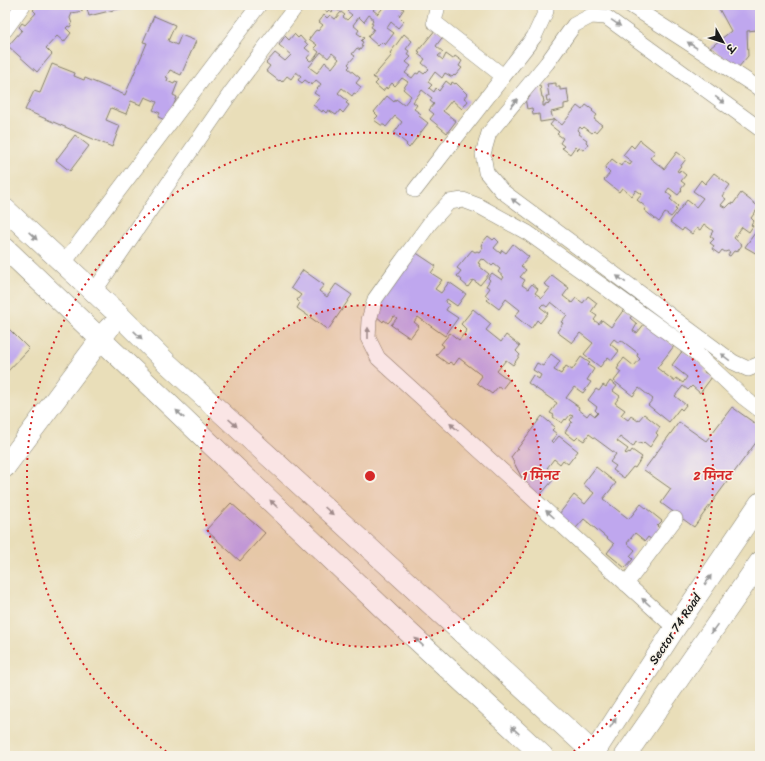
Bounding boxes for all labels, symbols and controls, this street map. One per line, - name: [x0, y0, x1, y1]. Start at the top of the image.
- one-way arrow: [610, 19, 621, 27]
- north arrow: [703, 22, 743, 62]
- text: उ: [720, 38, 741, 58]
- one-way arrow: [687, 41, 697, 49]
- one-way arrow: [715, 96, 726, 104]
- one-way arrow: [510, 97, 519, 108]
- one-way arrow: [511, 198, 522, 206]
- one-way arrow: [28, 231, 38, 241]
- one-way arrow: [616, 276, 626, 284]
- one-way arrow: [365, 326, 371, 339]
- one-way arrow: [133, 330, 143, 339]
- one-way arrow: [720, 353, 731, 361]
- one-way arrow: [175, 409, 185, 419]
- one-way arrow: [228, 419, 238, 428]
- one-way arrow: [449, 422, 459, 431]
- text: 1 मिनट: [522, 465, 561, 487]
- text: 2 मिनट: [692, 465, 734, 487]
- centre of rings: [363, 469, 377, 483]
- one-way arrow: [269, 499, 279, 509]
- one-way arrow: [324, 506, 334, 516]
- one-way arrow: [545, 510, 555, 519]
- one-way arrow: [704, 574, 712, 585]
- street label: Sector 74 Road: [643, 587, 708, 669]
- one-way arrow: [641, 597, 651, 607]
- one-way arrow: [710, 624, 718, 634]
- one-way arrow: [414, 637, 424, 647]
- one-way arrow: [610, 717, 617, 729]
- one-way arrow: [510, 726, 519, 735]

